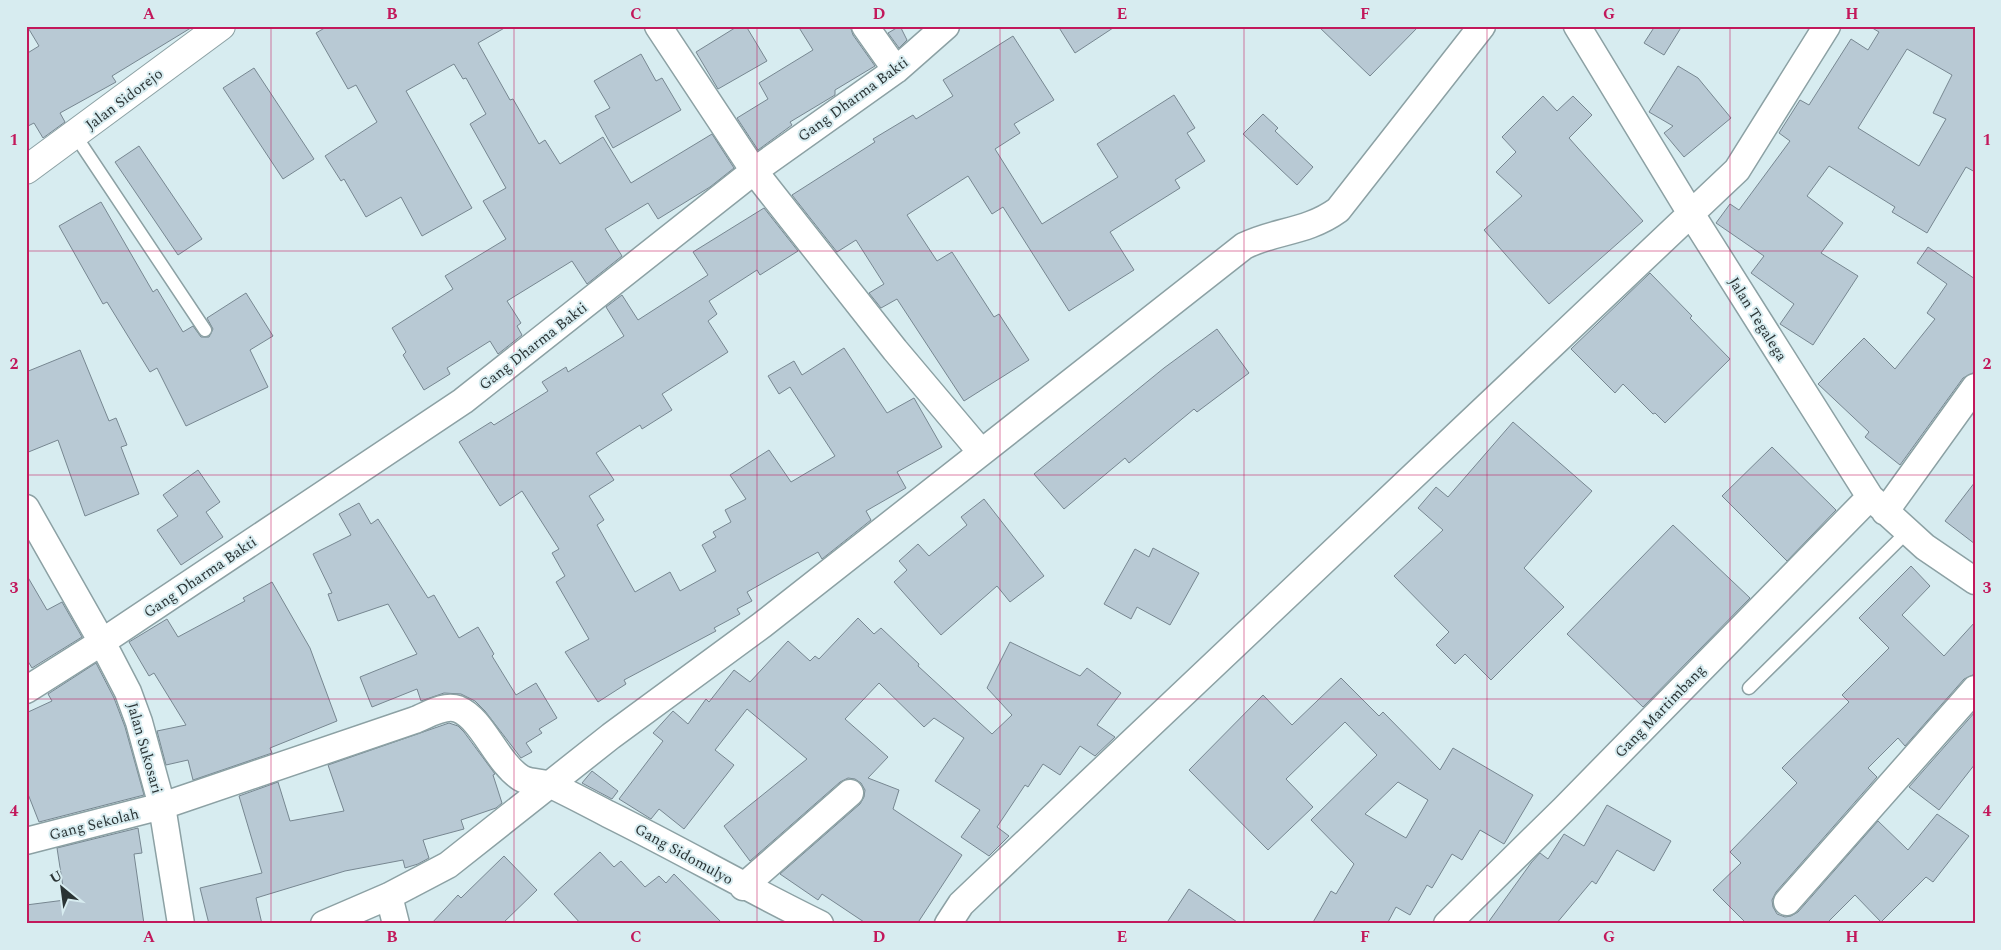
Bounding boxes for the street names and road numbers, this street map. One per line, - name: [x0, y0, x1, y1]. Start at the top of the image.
- street label: Gang Dharma Bakti: [793, 51, 914, 148]
- street label: Jalan Sidorejo: [81, 63, 168, 136]
- street label: Jalan Tegalega: [1722, 273, 1793, 367]
- street label: Gang Dharma Bakti: [474, 297, 592, 396]
- street label: Gang Dharma Bakti: [139, 531, 261, 624]
- street label: Gang Martimbang: [1610, 659, 1711, 763]
- street label: Jalan Sukosari: [121, 700, 169, 796]
- street label: Gang Sekolah: [47, 802, 142, 847]
- street label: Gang Sidomulyo: [630, 818, 737, 891]

